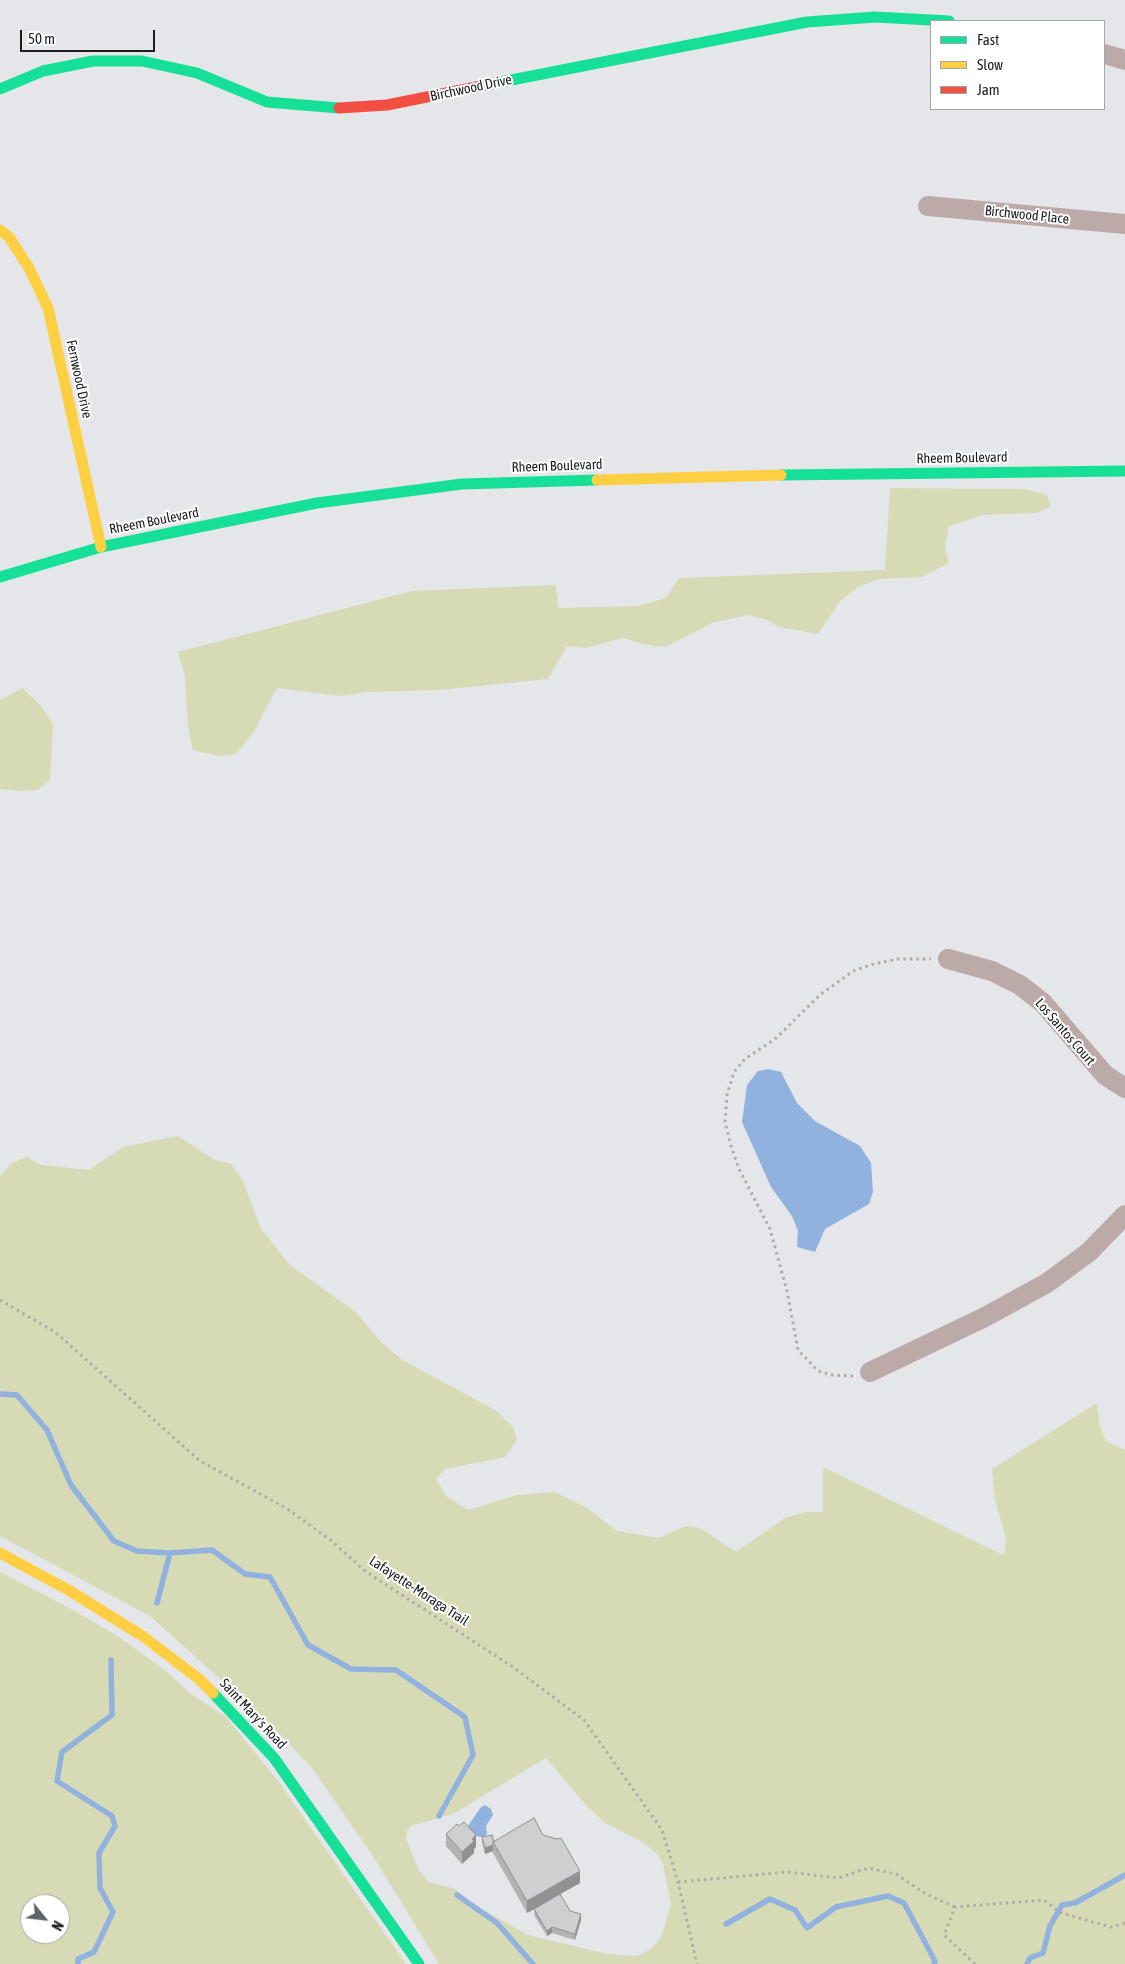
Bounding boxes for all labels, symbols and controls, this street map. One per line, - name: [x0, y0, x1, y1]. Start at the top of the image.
- scale bar: [22, 20, 158, 52]
- legend: [930, 20, 1105, 110]
- text: 50 m: [28, 30, 55, 47]
- text: Fast: [977, 31, 999, 48]
- text: Slow: [977, 56, 1003, 73]
- street label: Birchwood Drive: [429, 71, 513, 105]
- text: Jam: [977, 81, 1000, 98]
- street label: Birchwood Place: [984, 202, 1070, 228]
- street label: Fernwood Drive: [62, 338, 96, 420]
- street label: Rheem Boulevard: [916, 449, 1008, 467]
- street label: Rheem Boulevard: [511, 456, 603, 476]
- street label: Rheem Boulevard: [108, 504, 200, 538]
- street label: Los Santos Court: [1031, 995, 1099, 1069]
- street label: Lafayette-Moraga Trail: [366, 1553, 472, 1629]
- street label: Saint Mary's Road: [216, 1675, 290, 1753]
- north arrow: [20, 1894, 70, 1944]
- text: N: [48, 1918, 66, 1933]

